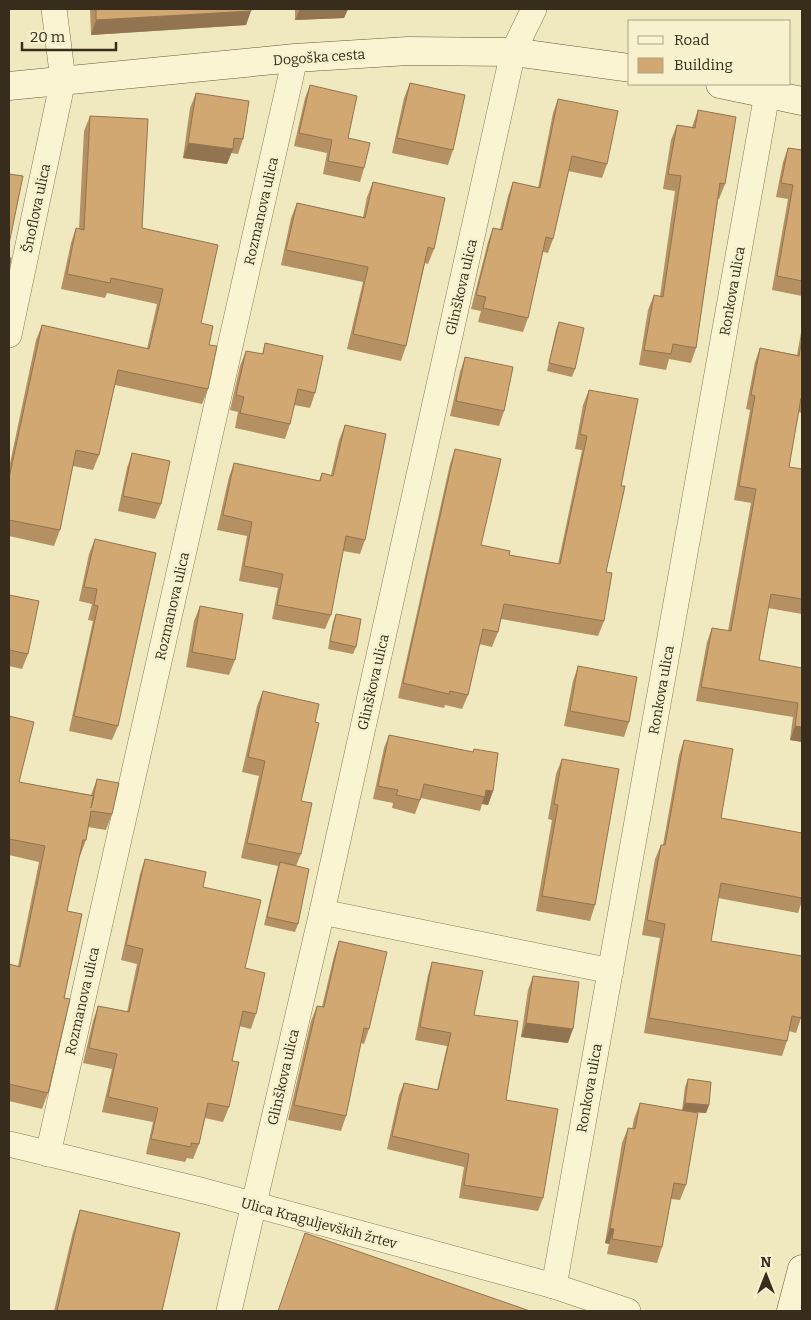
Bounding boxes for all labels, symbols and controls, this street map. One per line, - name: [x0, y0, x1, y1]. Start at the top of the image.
- scale bar: [22, 20, 116, 52]
- legend: [628, 20, 791, 85]
- text: 20 m: [30, 28, 66, 46]
- text: Road: [674, 31, 709, 49]
- street label: Dogoška cesta: [272, 46, 366, 69]
- text: Building: [674, 56, 733, 74]
- street label: Rozmanova ulica: [241, 155, 282, 267]
- street label: Šnoflova ulica: [18, 161, 54, 254]
- street label: Glinškova ulica: [442, 237, 481, 337]
- street label: Ronkova ulica: [716, 245, 749, 337]
- street label: Rozmanova ulica: [152, 550, 193, 662]
- street label: Glinškova ulica: [354, 632, 393, 732]
- street label: Ronkova ulica: [645, 644, 678, 736]
- street label: Rozmanova ulica: [62, 945, 103, 1057]
- street label: Glinškova ulica: [264, 1027, 303, 1127]
- street label: Ronkova ulica: [573, 1042, 606, 1134]
- street label: Ulica Kraguljevških žrtev: [239, 1194, 399, 1253]
- north arrow: [741, 1250, 791, 1300]
- text: N: [761, 1254, 772, 1271]

